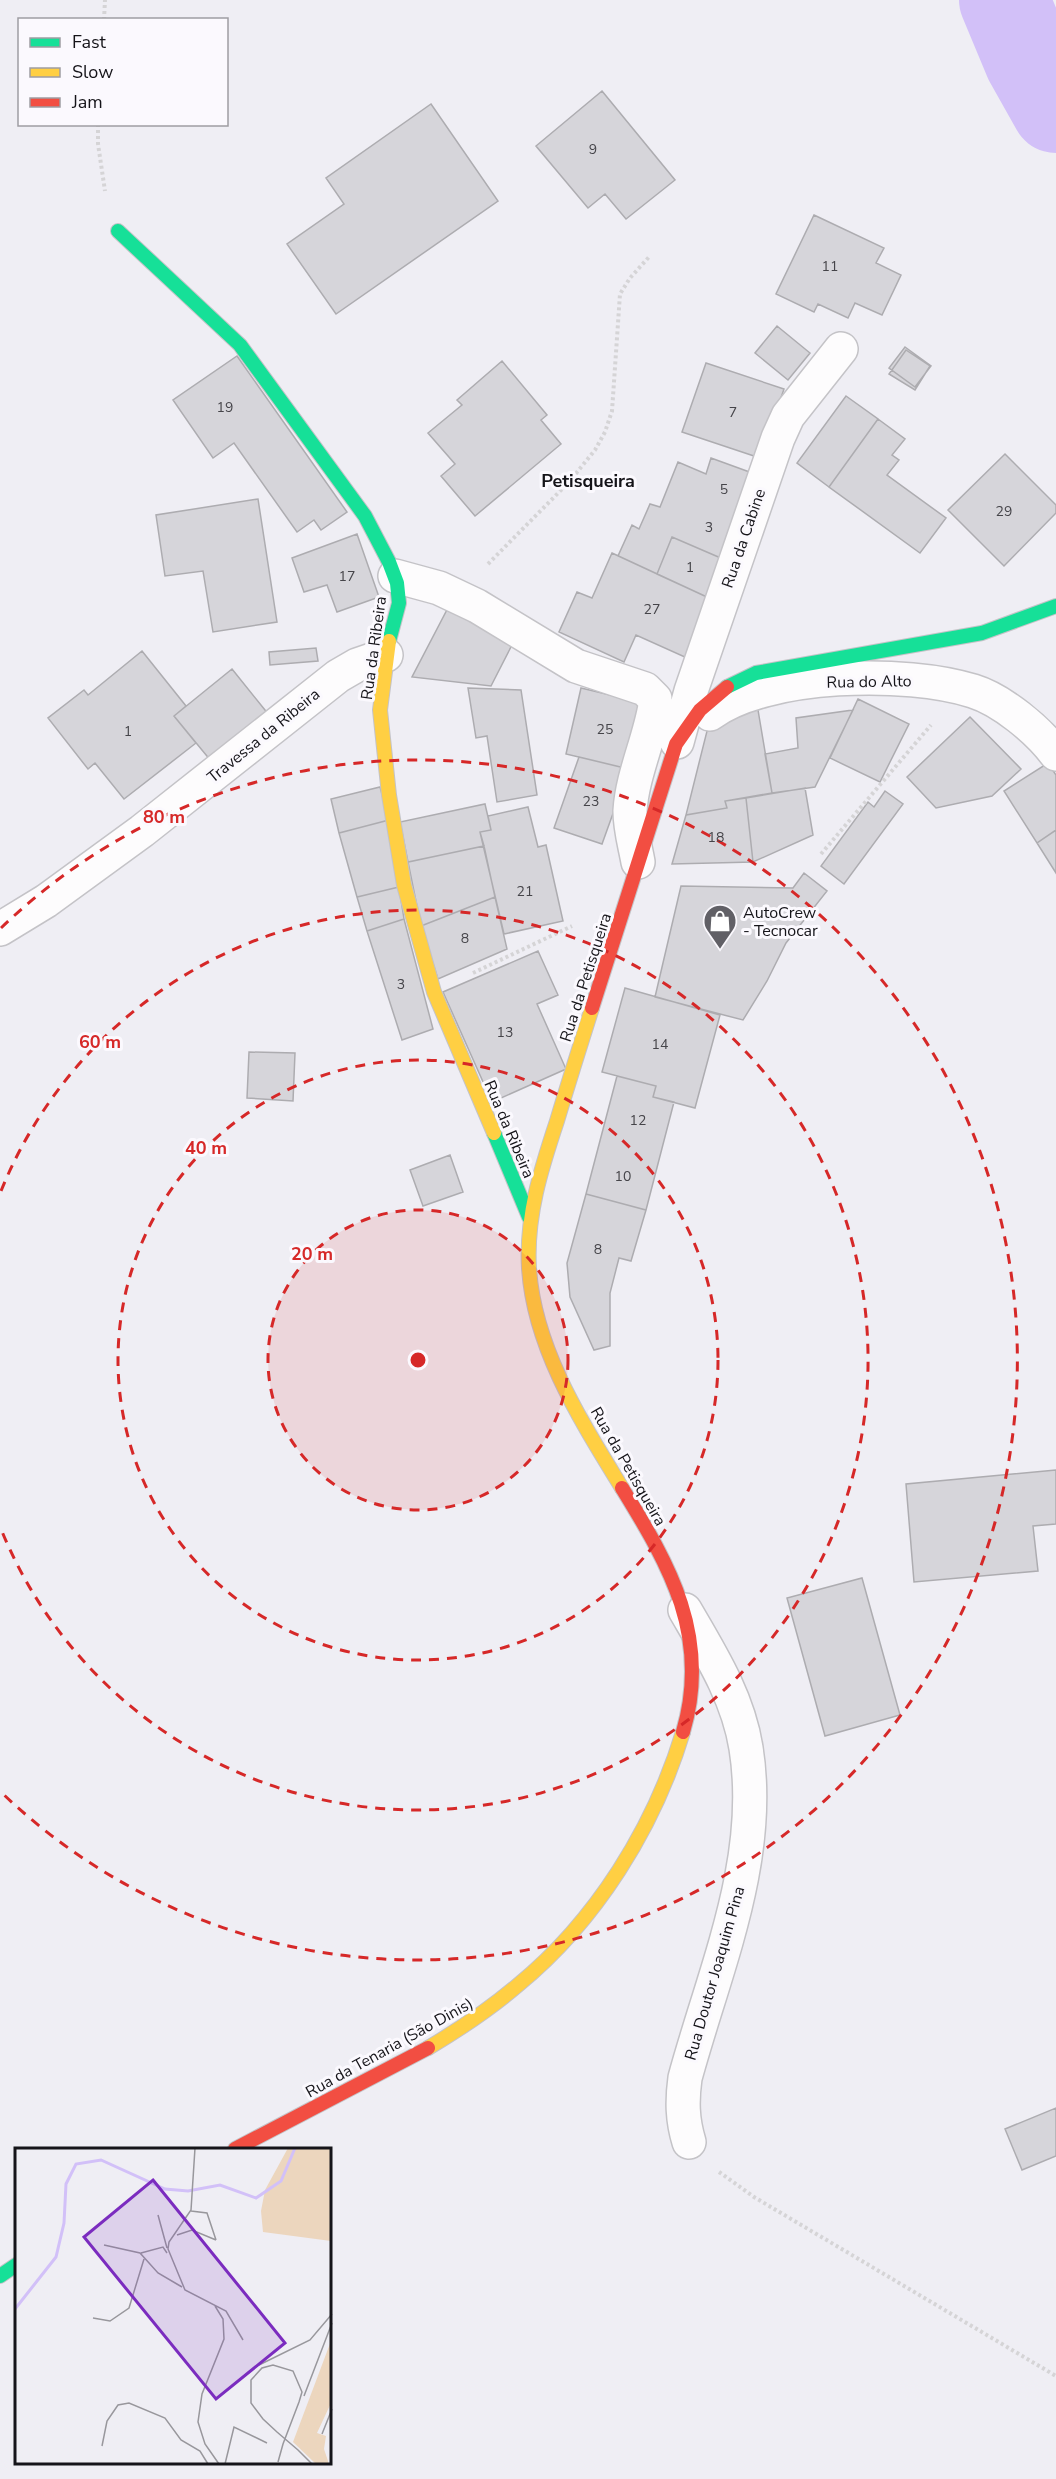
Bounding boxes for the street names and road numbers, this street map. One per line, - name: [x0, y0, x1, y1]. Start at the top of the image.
- street label: Rua da Cabine: [717, 486, 771, 591]
- street label: Rua da Ribeira: [356, 595, 392, 701]
- street label: Rua do Alto: [826, 670, 912, 694]
- street label: Travessa da Ribeira: [203, 683, 325, 788]
- street label: Rua da Petisqueira: [555, 910, 617, 1044]
- street label: Rua da Ribeira: [479, 1077, 540, 1182]
- street label: Rua da Petisqueira: [585, 1403, 671, 1530]
- street label: Rua Doutor Joaquim Pina: [680, 1884, 750, 2063]
- street label: Rua da Tenaria (São Dinis): [302, 1993, 477, 2103]

